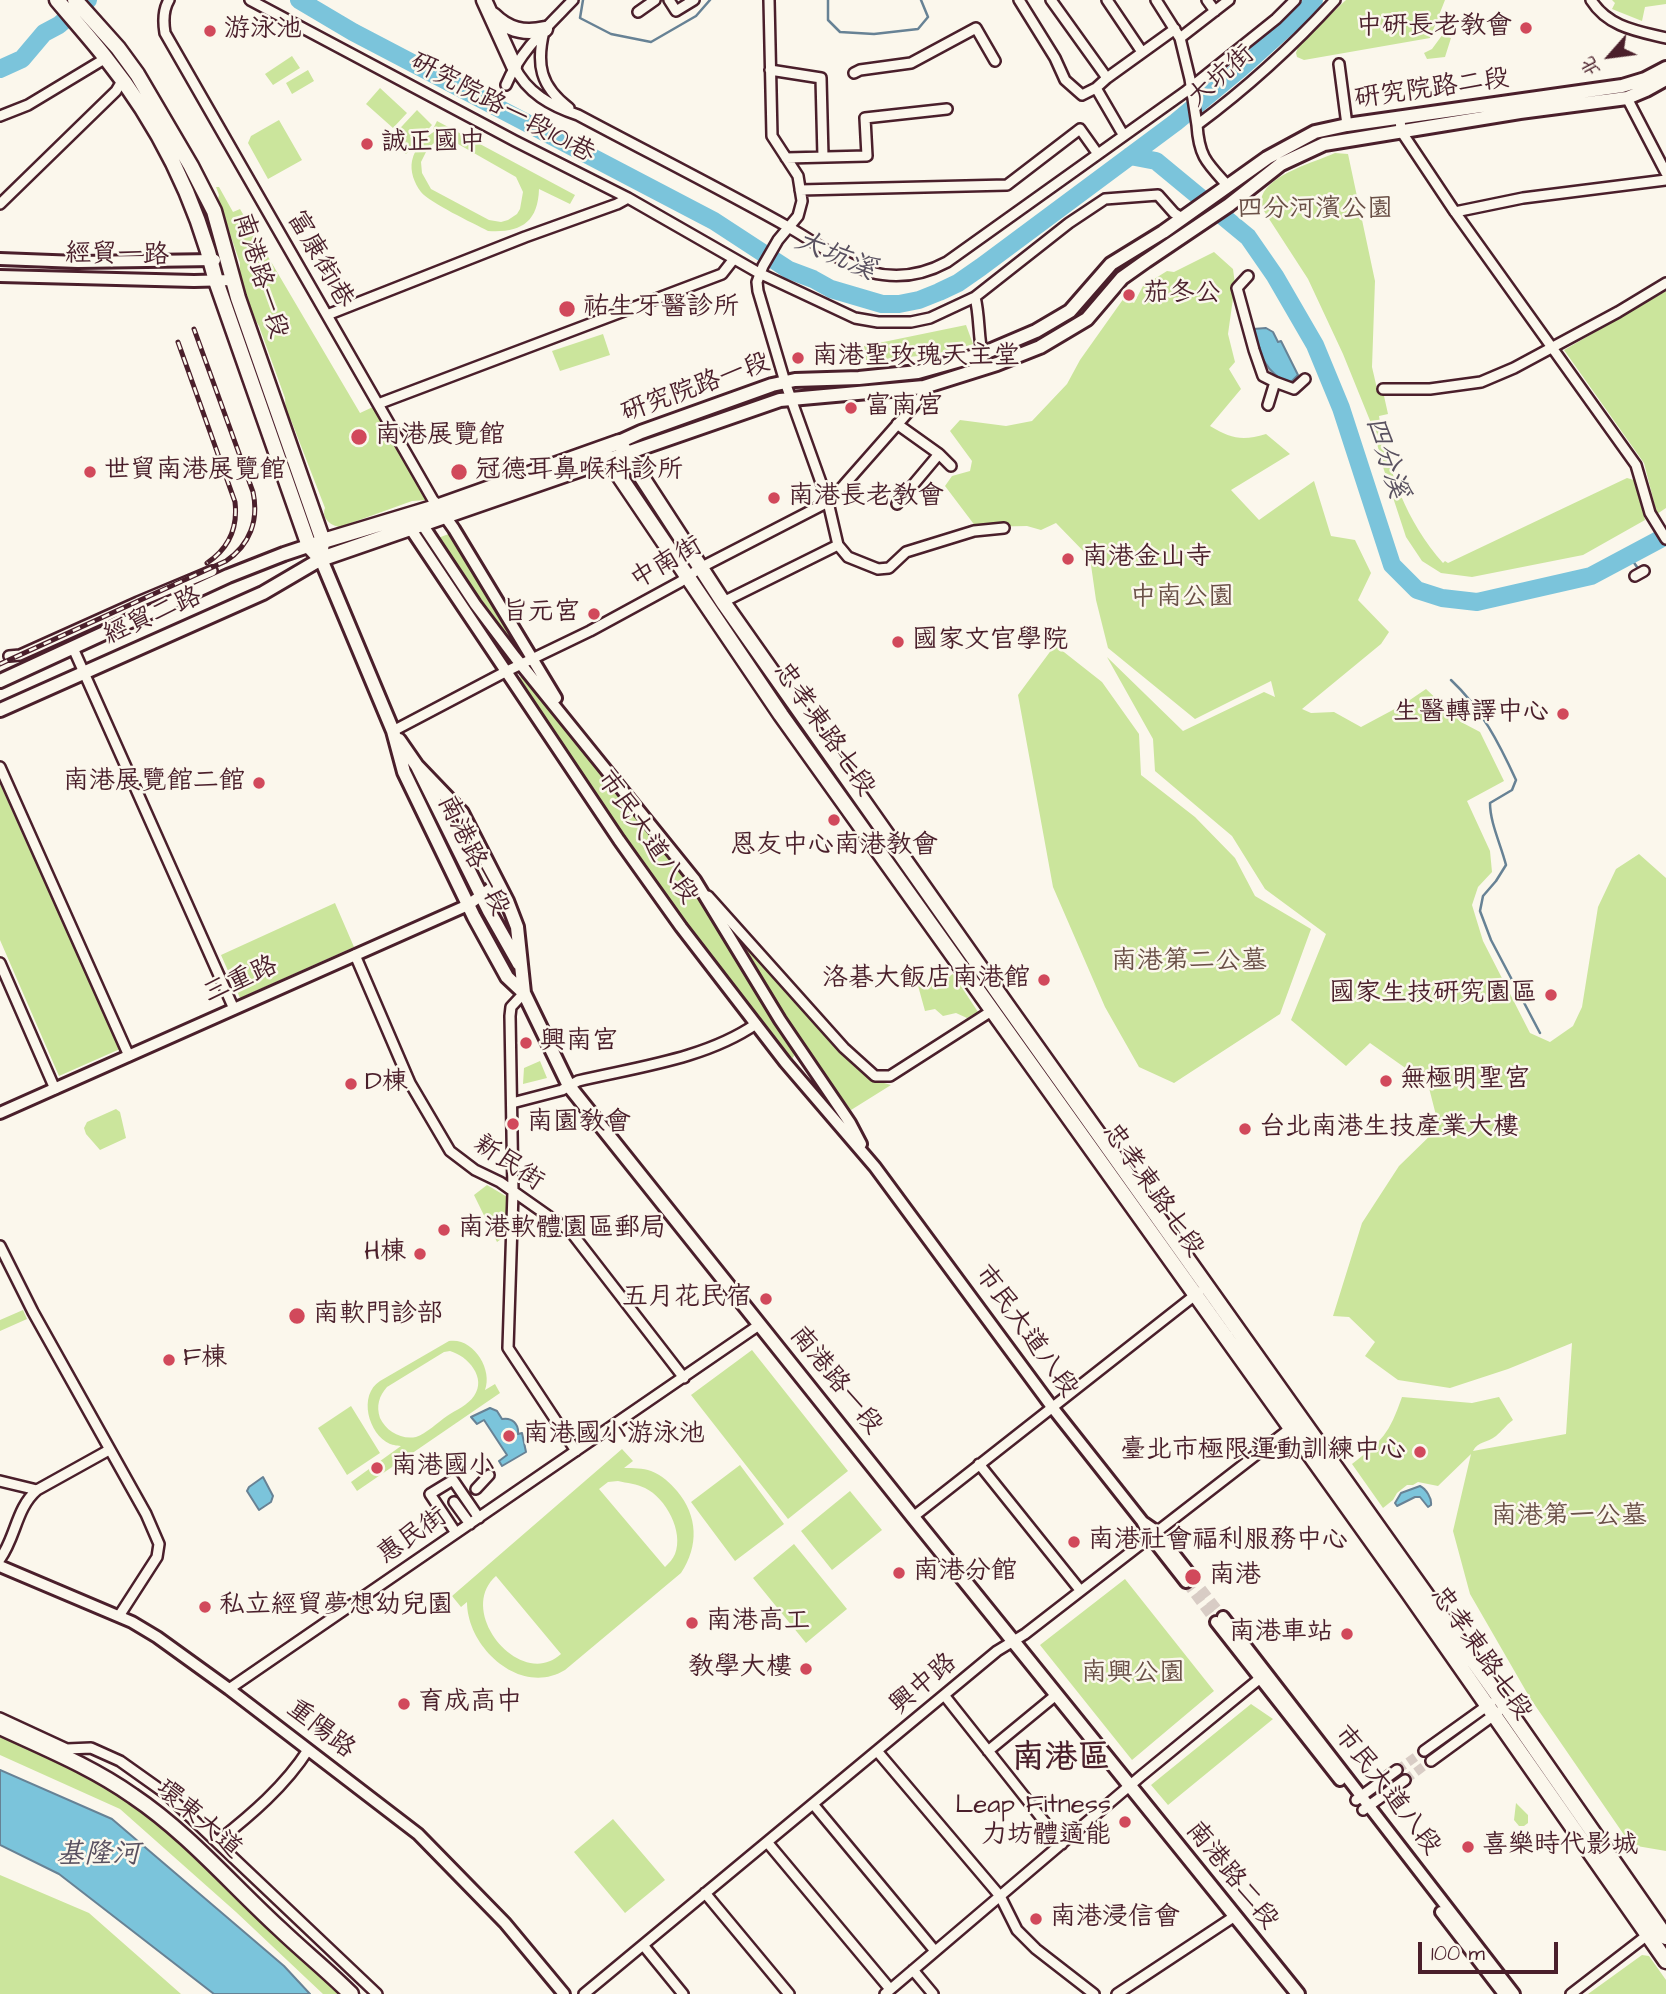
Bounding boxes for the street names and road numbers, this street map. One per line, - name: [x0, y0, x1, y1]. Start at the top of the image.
- street label: 大坑街: [1182, 40, 1262, 114]
- street label: 研究院路一段101巷: [404, 47, 600, 171]
- street label: 研究院路二段: [1353, 64, 1511, 116]
- street label: 富康街1巷: [279, 206, 359, 314]
- street label: 南港路一段: [225, 209, 293, 343]
- street label: 經貿一路: [65, 239, 169, 273]
- street label: 研究院路一段: [617, 348, 775, 430]
- street label: 中南街: [625, 531, 709, 597]
- street label: 經貿二路: [99, 582, 207, 652]
- street label: 忠孝東路七段: [765, 657, 881, 803]
- street label: 市民大道八段: [588, 765, 704, 911]
- street label: 南港路一段: [429, 791, 515, 921]
- street label: 三重路: [199, 951, 283, 1011]
- street label: 忠孝東路七段: [1094, 1118, 1210, 1264]
- street label: 新民街: [467, 1129, 549, 1199]
- street label: 市民大道八段: [967, 1260, 1083, 1404]
- street label: 南港路一段: [782, 1321, 888, 1441]
- street label: 惠民街: [372, 1502, 454, 1572]
- street label: 忠孝東路七段: [1422, 1581, 1538, 1727]
- street label: 興中路: [884, 1648, 964, 1722]
- street label: 重陽路: [280, 1694, 360, 1766]
- street label: 市民大道八段: [1326, 1720, 1446, 1862]
- street label: 環東大道: [149, 1774, 247, 1866]
- street label: 南港路二段: [1178, 1816, 1284, 1936]

